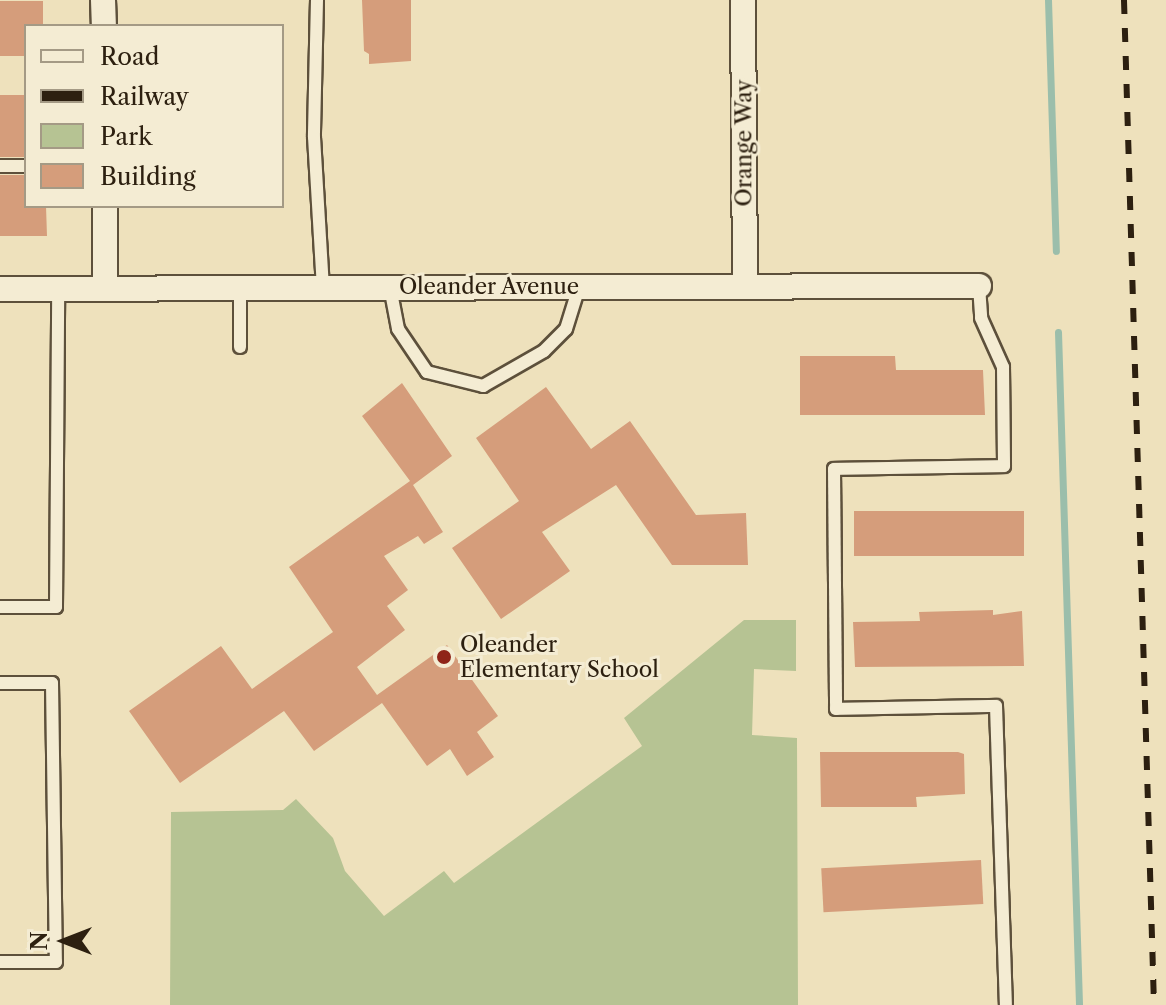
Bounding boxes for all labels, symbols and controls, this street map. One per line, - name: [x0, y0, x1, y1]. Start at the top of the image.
- legend: [24, 24, 284, 208]
- text: Road: [100, 42, 159, 71]
- street label: Orange Way: [731, 79, 757, 207]
- text: Railway: [100, 82, 189, 111]
- text: Park: [100, 122, 152, 151]
- text: Building: [100, 162, 196, 191]
- street label: Oleander Avenue: [398, 274, 580, 300]
- place label: Oleander Elementary School: [460, 631, 659, 682]
- marker: Oleander Elementary School: [435, 648, 453, 666]
- north arrow: [24, 901, 104, 981]
- text: N: [26, 931, 53, 951]

